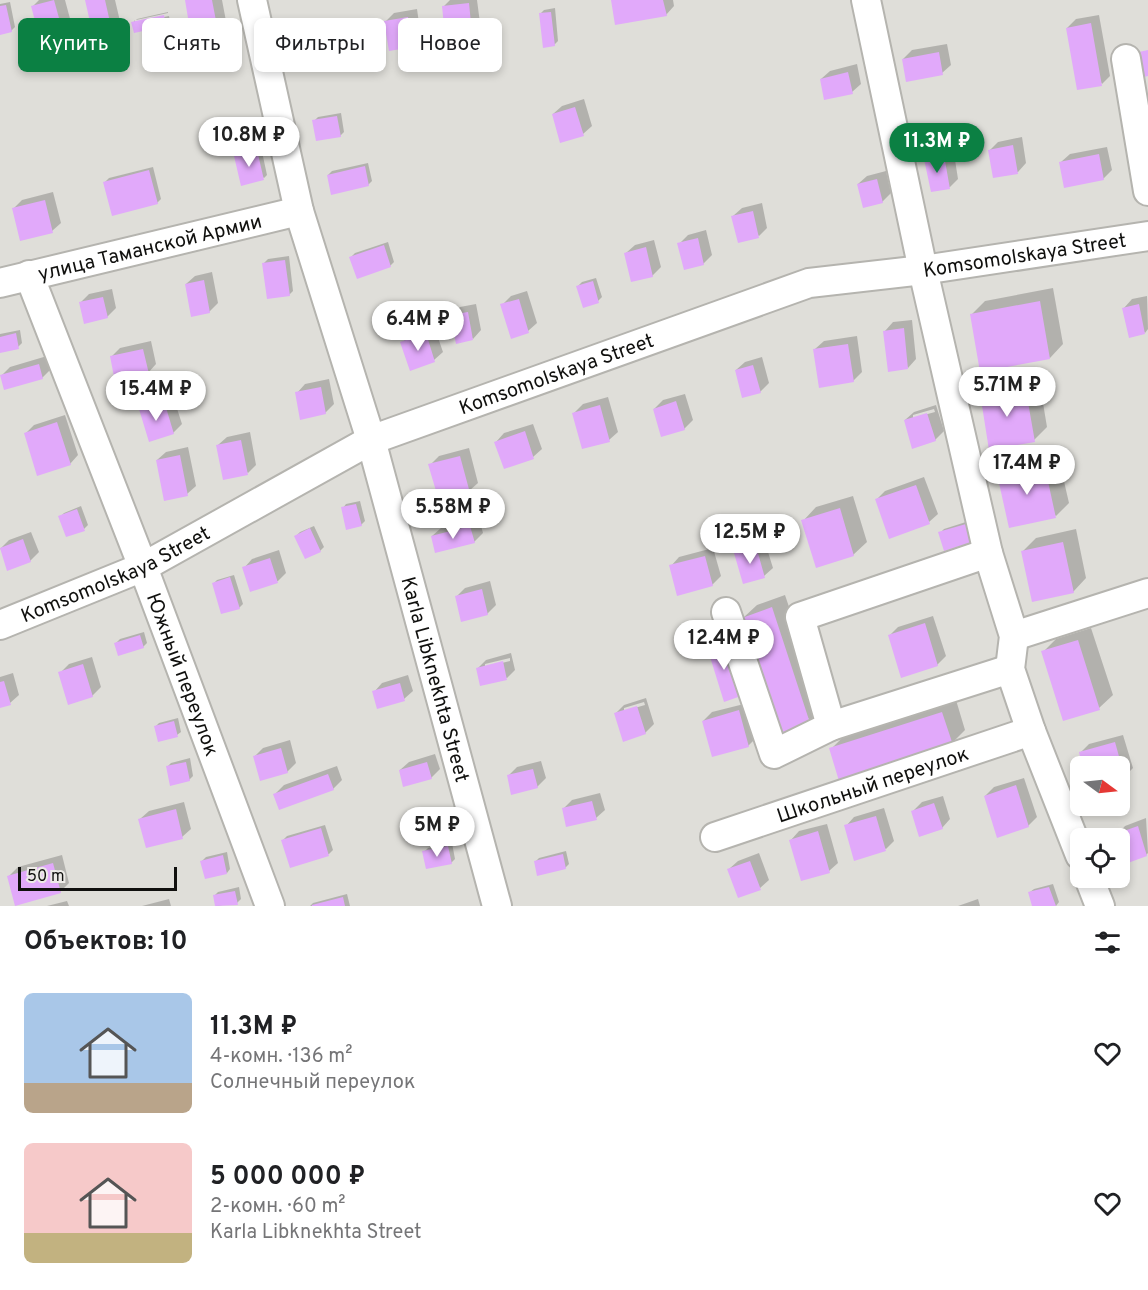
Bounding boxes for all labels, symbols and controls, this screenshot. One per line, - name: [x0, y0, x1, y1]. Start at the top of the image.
- chip: Купить: [18, 18, 130, 72]
- chip: Снять: [142, 18, 242, 72]
- chip: Фильтры: [254, 18, 386, 72]
- chip: Новое: [398, 18, 502, 72]
- pin: 10.8M ₽: [194, 117, 304, 168]
- text: 10.8M ₽: [213, 123, 285, 149]
- pin: 11.3M ₽: [882, 123, 992, 174]
- text: 11.3M ₽: [903, 129, 971, 155]
- street label: улица Таманской Армии: [36, 209, 265, 288]
- street label: Komsomolskaya Street: [921, 228, 1128, 285]
- pin: 6.4M ₽: [369, 301, 467, 352]
- text: 6.4M ₽: [386, 307, 450, 333]
- street label: Komsomolskaya Street: [456, 329, 658, 422]
- pin: 5.71M ₽: [952, 367, 1062, 418]
- pin: 15.4M ₽: [101, 371, 211, 422]
- text: 5.71M ₽: [973, 373, 1041, 399]
- text: 15.4M ₽: [120, 377, 192, 403]
- pin: 17.4M ₽: [972, 445, 1082, 496]
- text: 17.4M ₽: [993, 451, 1061, 477]
- pin: 5.58M ₽: [398, 489, 508, 540]
- text: 5.58M ₽: [415, 495, 491, 521]
- pin: 12.5M ₽: [695, 514, 805, 565]
- text: 12.5M ₽: [714, 520, 786, 546]
- street label: Komsomolskaya Street: [18, 521, 215, 630]
- street label: Karla Libknekhta Street: [394, 574, 474, 785]
- street label: Южный переулок: [139, 590, 224, 760]
- pin: 12.4M ₽: [669, 620, 779, 671]
- text: 12.4M ₽: [688, 626, 760, 652]
- street label: Школьный переулок: [774, 742, 972, 830]
- north arrow: [1070, 756, 1130, 816]
- map controls: [1070, 756, 1130, 888]
- pin: 5M ₽: [401, 807, 473, 858]
- text: 5M ₽: [414, 813, 460, 839]
- button: locate: [1070, 828, 1130, 888]
- scale bar: [18, 864, 177, 892]
- text: 50 m: [27, 867, 65, 887]
- text: Объектов: 10: [24, 926, 188, 959]
- icon: filters: [1091, 926, 1124, 959]
- text: 11.3M ₽: [210, 1011, 297, 1044]
- icon: home: [72, 1017, 144, 1089]
- icon: heart: [1091, 1037, 1124, 1070]
- text: 4-комн. · 136 m²: [210, 1044, 352, 1070]
- text: Солнечный переулок: [210, 1070, 415, 1096]
- text: 5 000 000 ₽: [210, 1161, 365, 1194]
- icon: home: [72, 1167, 144, 1239]
- icon: heart: [1091, 1187, 1124, 1220]
- text: 2-комн. · 60 m²: [210, 1194, 346, 1220]
- text: Karla Libknekhta Street: [210, 1220, 422, 1246]

